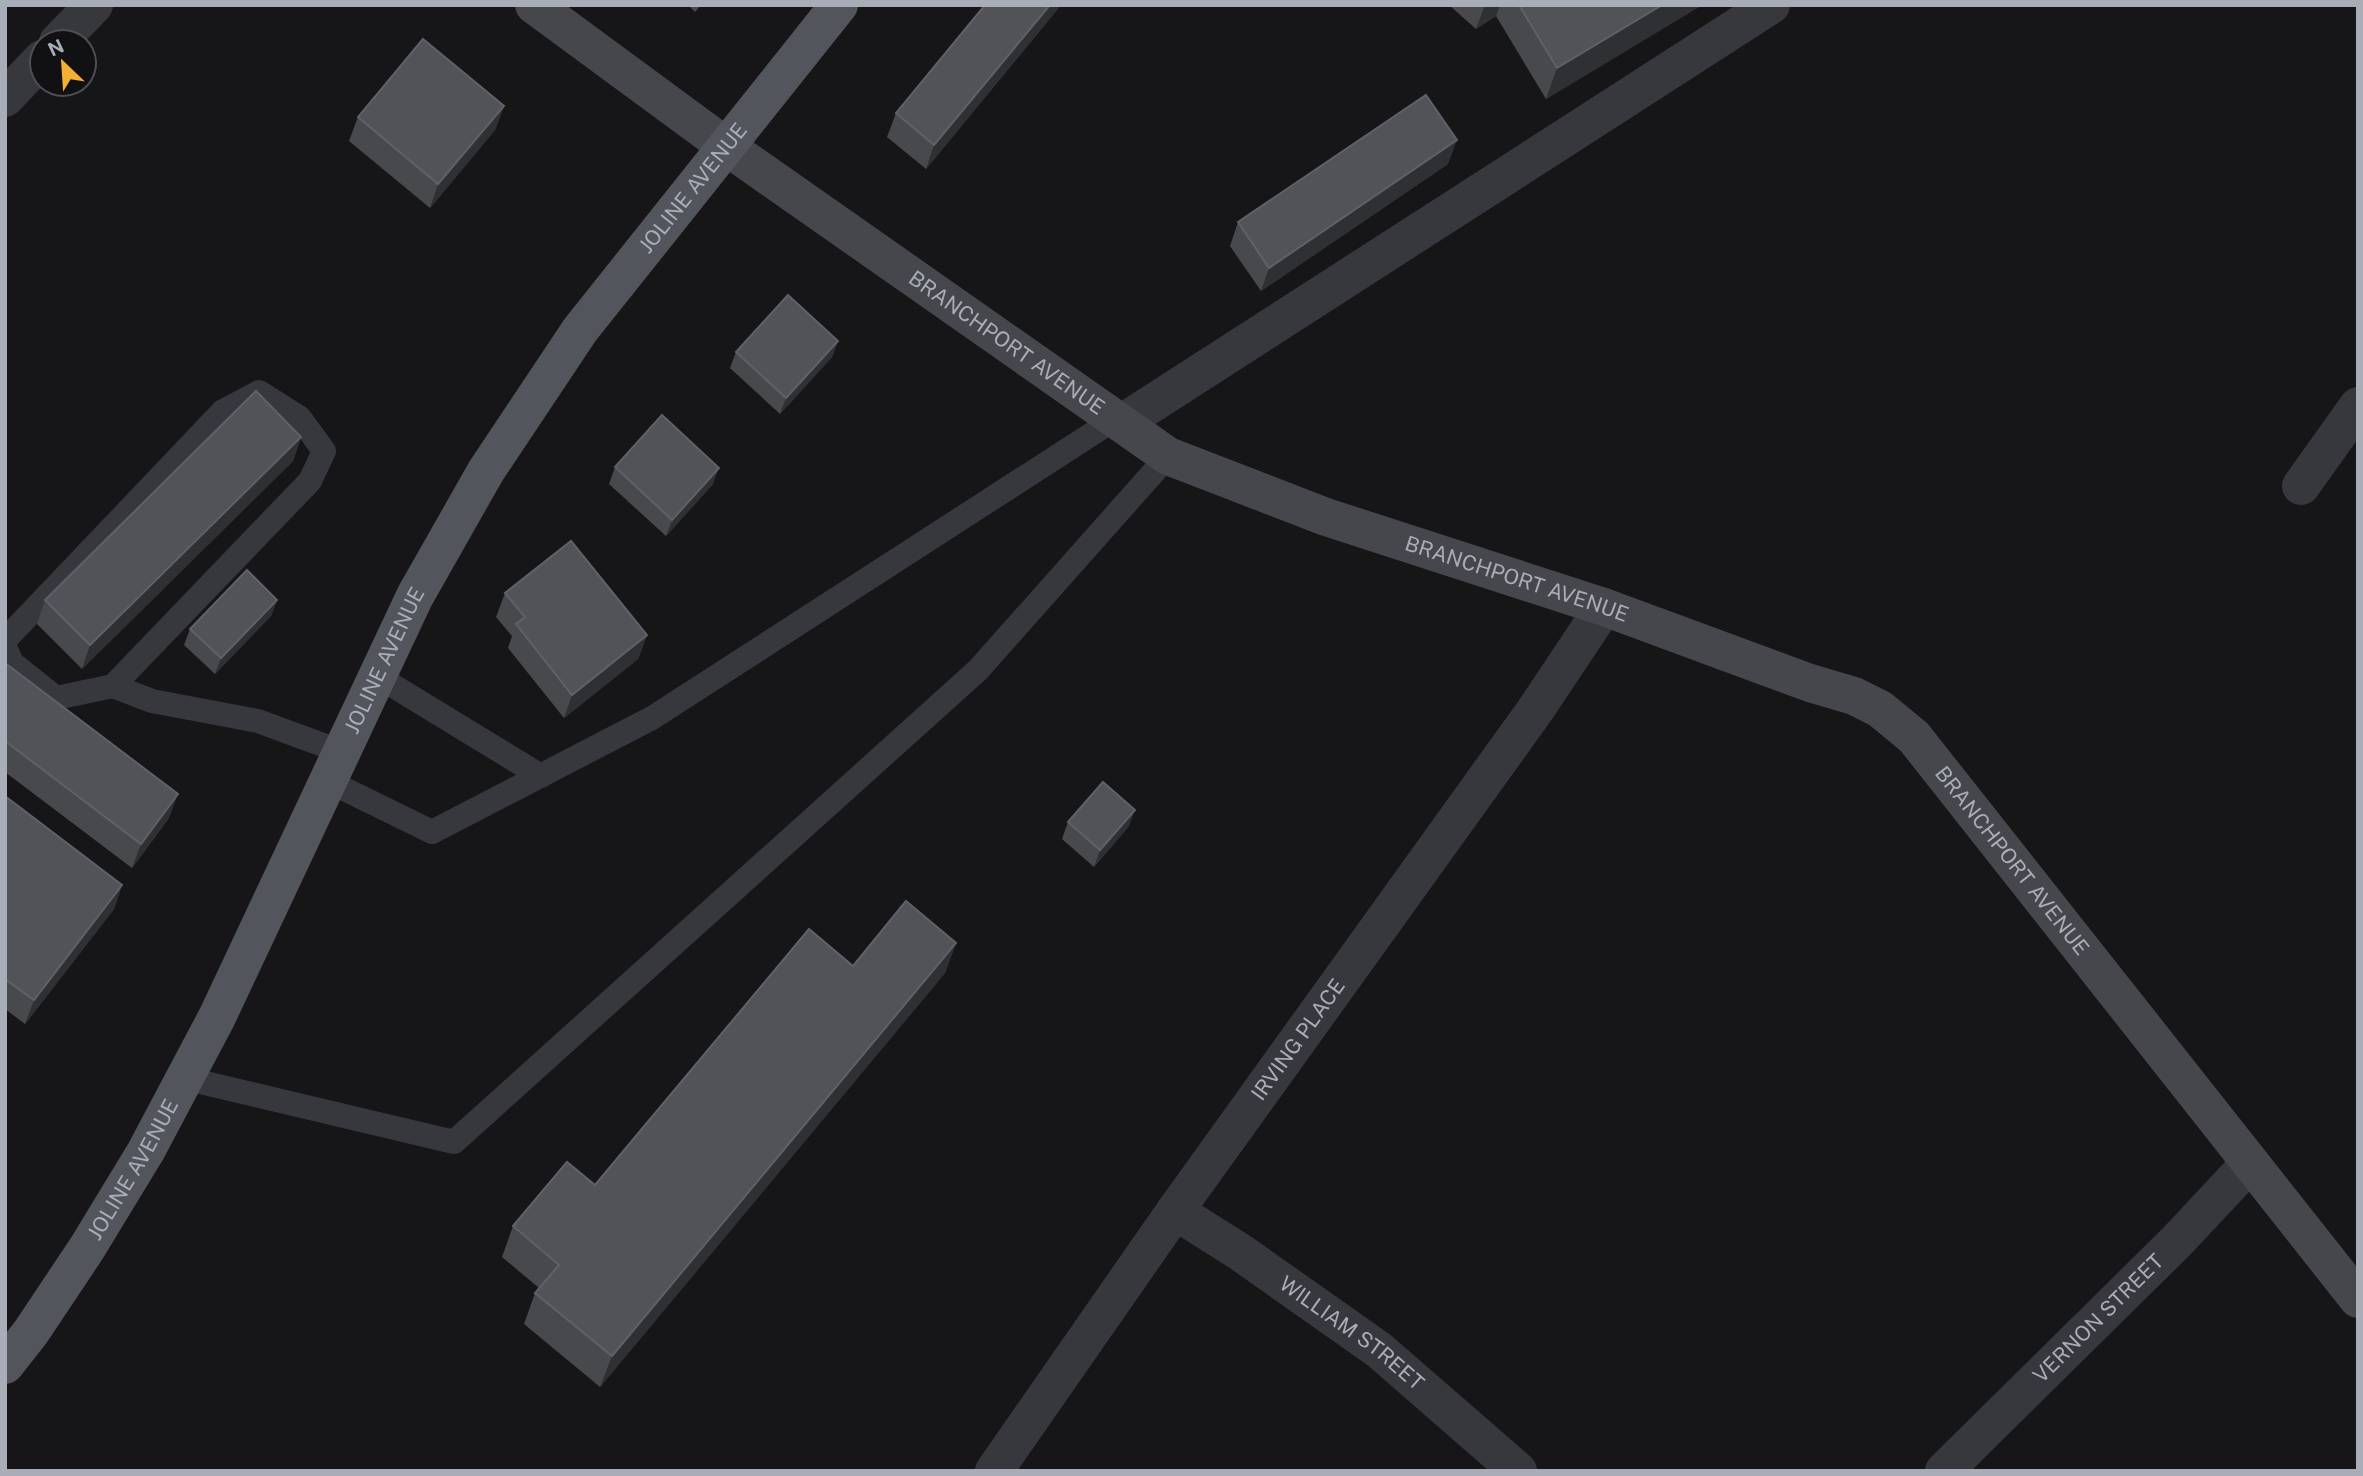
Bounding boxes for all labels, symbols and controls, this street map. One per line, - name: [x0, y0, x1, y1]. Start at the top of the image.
- north arrow: [28, 28, 98, 98]
- text: N: [44, 34, 67, 61]
- street label: JOLINE AVENUE: [633, 118, 752, 258]
- street label: BRANCHPORT AVENUE: [904, 265, 1110, 420]
- street label: BRANCHPORT AVENUE: [1402, 530, 1632, 627]
- street label: JOLINE AVENUE: [339, 583, 429, 738]
- street label: BRANCHPORT AVENUE: [1930, 761, 2094, 960]
- street label: IRVING PLACE: [1246, 974, 1350, 1105]
- street label: JOLINE AVENUE: [82, 1095, 183, 1244]
- street label: VERNON STREET: [2028, 1248, 2168, 1388]
- street label: WILLIAM STREET: [1275, 1271, 1429, 1395]

